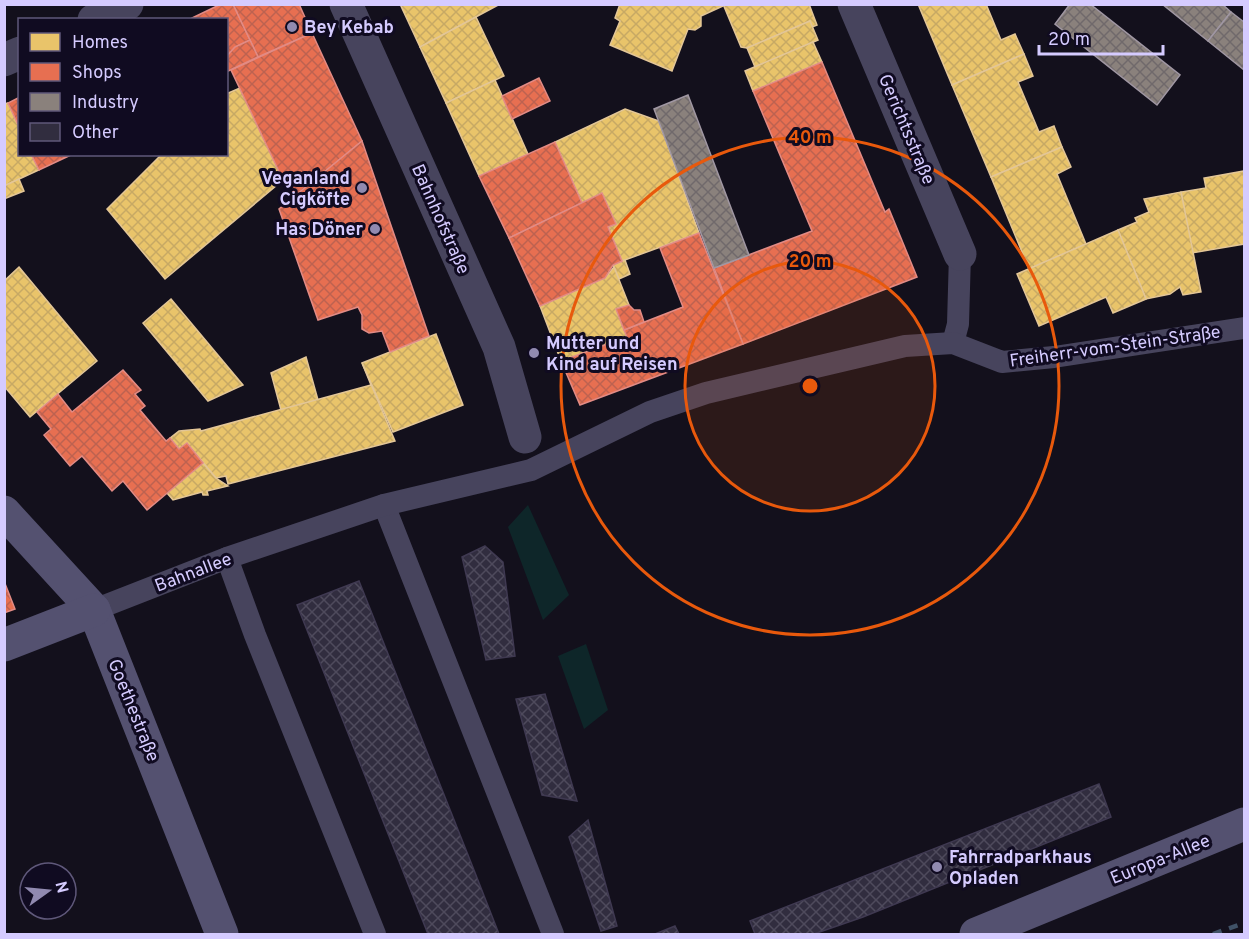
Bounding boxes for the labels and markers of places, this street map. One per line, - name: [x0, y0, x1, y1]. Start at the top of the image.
- place label: Bey Kebab: [304, 17, 394, 40]
- marker: Bey Kebab: [285, 20, 299, 34]
- place label: Veganland Cigköfte: [261, 168, 350, 212]
- marker: Veganland Cigköfte: [355, 181, 369, 195]
- place label: Has Döner: [275, 219, 364, 242]
- marker: Has Döner: [368, 222, 382, 236]
- place label: Mutter und Kind auf Reisen: [546, 333, 678, 377]
- marker: Mutter und Kind auf Reisen: [527, 346, 541, 360]
- centre of rings: [800, 376, 820, 396]
- place label: Fahrradparkhaus Opladen: [949, 847, 1092, 891]
- marker: Fahrradparkhaus Opladen: [930, 860, 944, 874]

